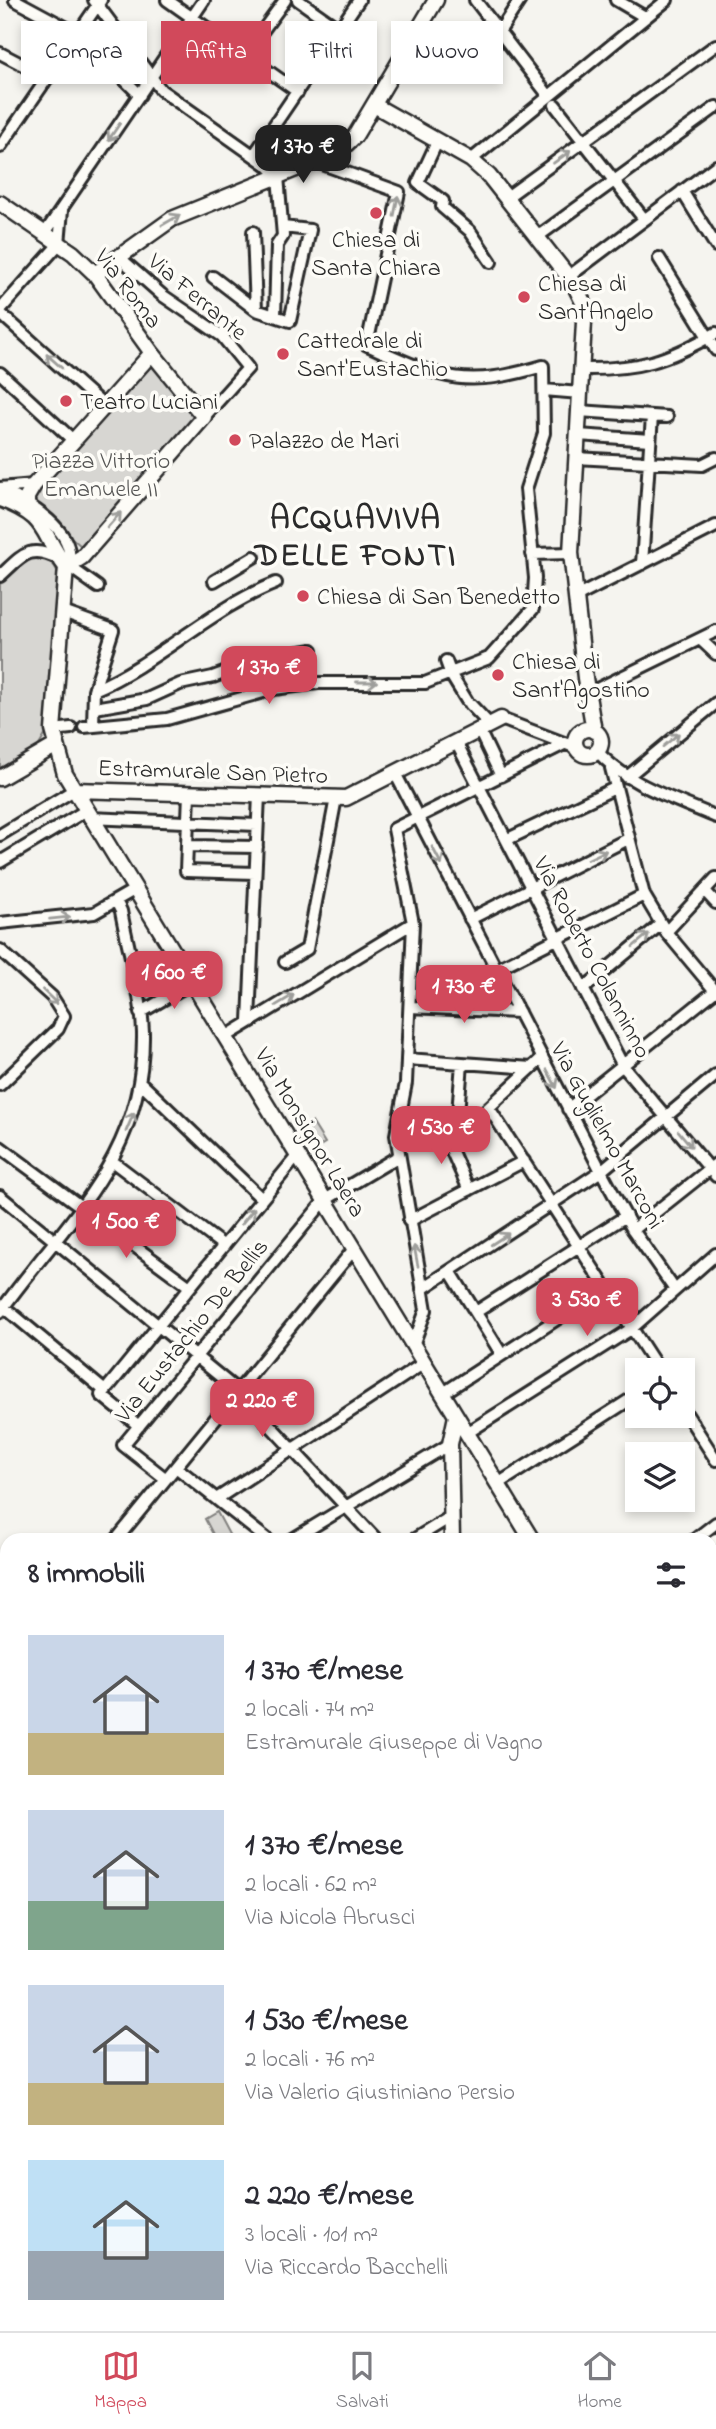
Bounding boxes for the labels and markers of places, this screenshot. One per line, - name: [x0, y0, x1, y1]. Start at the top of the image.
- pin: 1 370 €: [238, 125, 368, 185]
- marker: Chiesa di Santa Chiara: [368, 205, 384, 221]
- place label: Chiesa di Santa Chiara: [311, 224, 441, 287]
- place label: Chiesa di Sant'Angelo: [538, 268, 653, 331]
- marker: Chiesa di Sant'Angelo: [516, 289, 532, 305]
- place label: Cattedrale di Sant'Eustachio: [297, 325, 448, 388]
- marker: Cattedrale di Sant'Eustachio: [275, 346, 291, 362]
- place label: Teatro Luciani: [80, 386, 218, 421]
- marker: Teatro Luciani: [58, 393, 74, 409]
- place label: Palazzo de Mari: [249, 425, 400, 460]
- marker: Palazzo de Mari: [227, 432, 243, 448]
- place label: Chiesa di San Benedetto: [317, 581, 560, 616]
- marker: Chiesa di San Benedetto: [295, 588, 311, 604]
- pin: 1 370 €: [204, 646, 334, 706]
- place label: Chiesa di Sant'Agostino: [512, 646, 650, 709]
- marker: Chiesa di Sant'Agostino: [490, 667, 506, 683]
- pin: 1 600 €: [109, 951, 239, 1011]
- pin: 1 730 €: [399, 965, 529, 1025]
- pin: 1 530 €: [376, 1106, 506, 1166]
- pin: 1 500 €: [61, 1200, 191, 1260]
- pin: 3 530 €: [522, 1278, 652, 1338]
- pin: 2 220 €: [197, 1380, 327, 1439]

